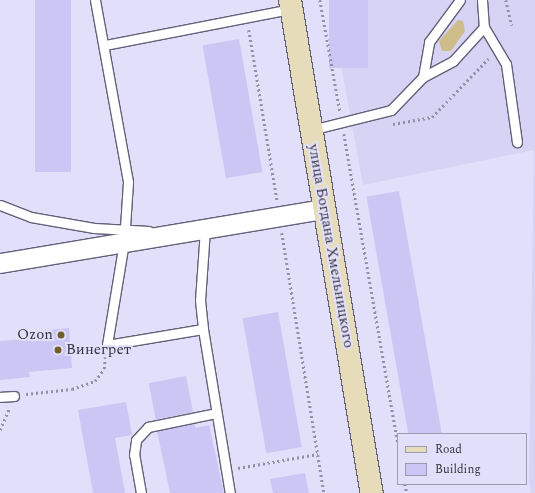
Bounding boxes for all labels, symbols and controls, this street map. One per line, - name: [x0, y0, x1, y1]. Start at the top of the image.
- street label: улица Богдана Хмельницкого: [304, 143, 358, 349]
- place label: Ozon: [17, 326, 53, 344]
- marker: Ozon: [56, 330, 66, 340]
- place label: Винегрет: [66, 341, 131, 359]
- marker: Винегрет: [53, 345, 63, 355]
- legend: [397, 433, 527, 485]
- text: Road: [435, 440, 462, 459]
- text: Building: [435, 460, 481, 479]

